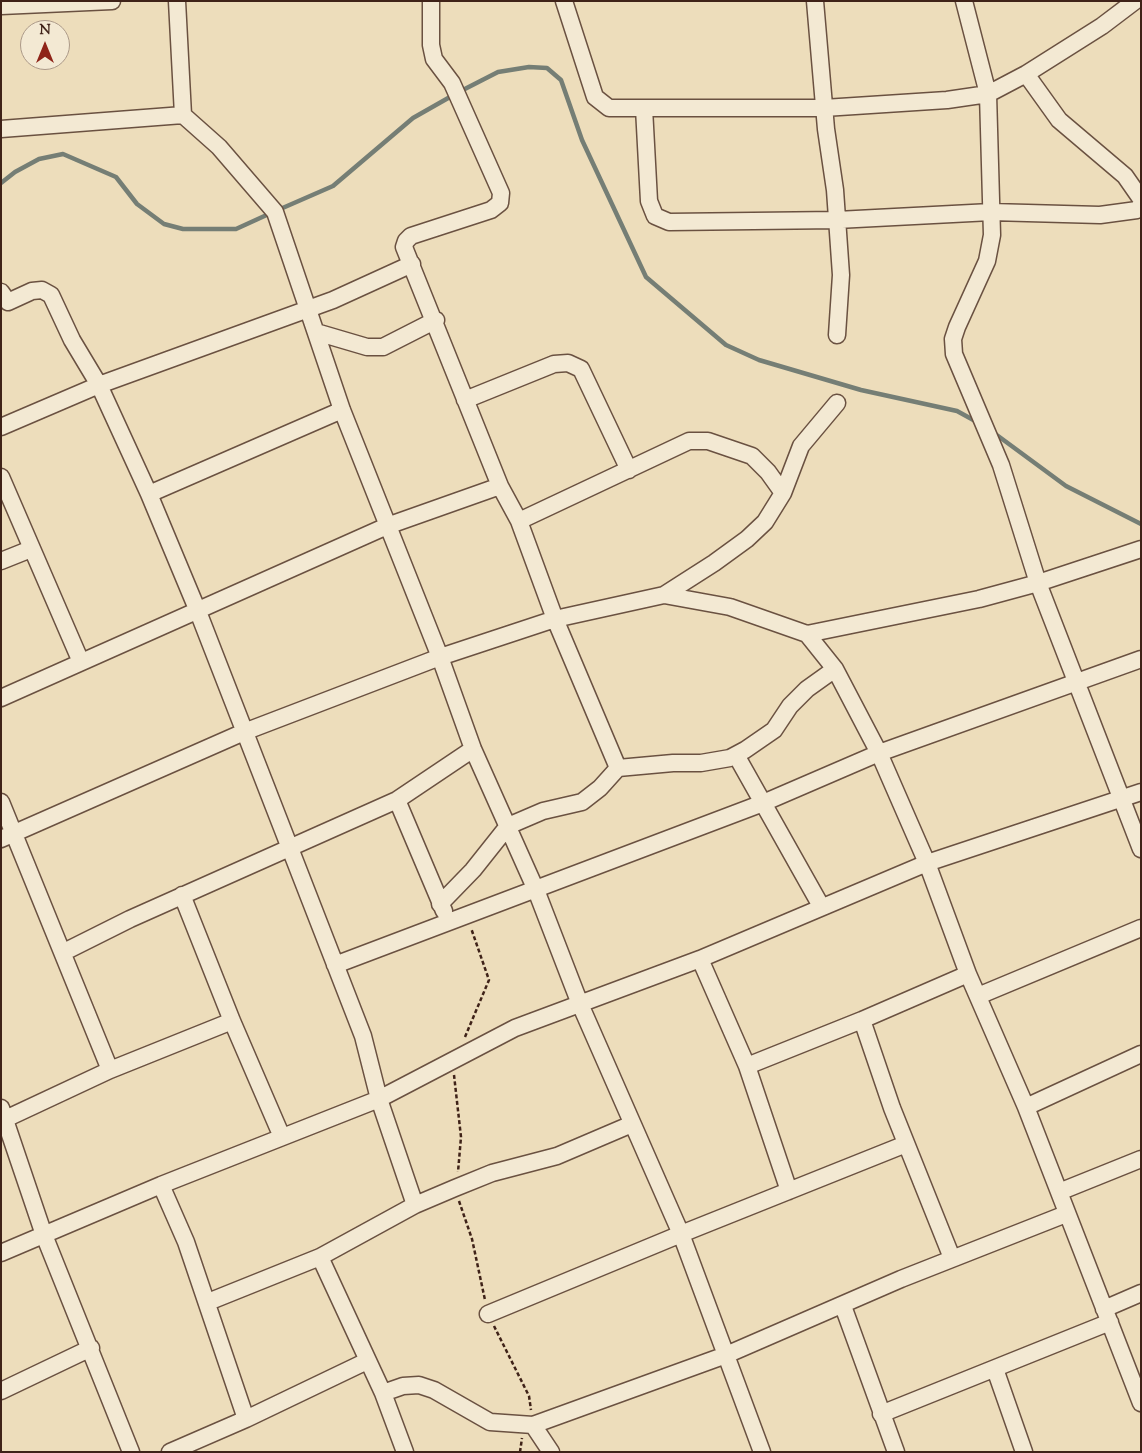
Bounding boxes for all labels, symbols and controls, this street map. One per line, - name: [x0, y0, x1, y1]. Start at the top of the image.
- north arrow: [20, 20, 70, 70]
- text: N: [39, 21, 51, 41]

